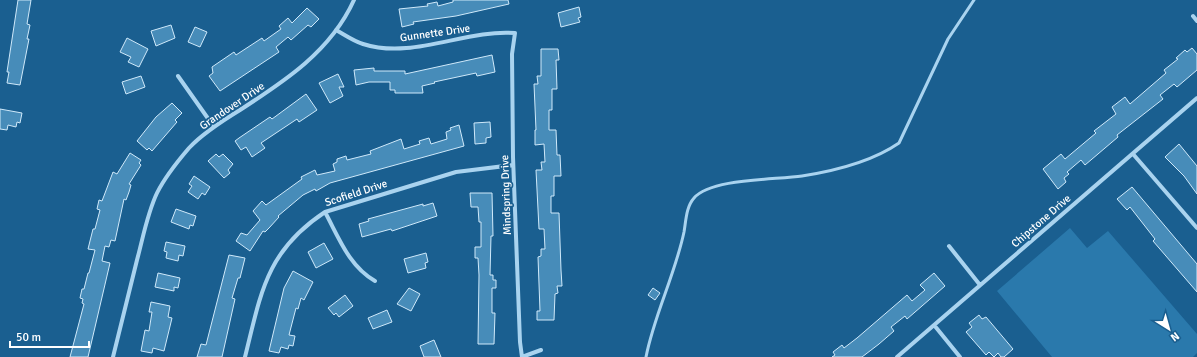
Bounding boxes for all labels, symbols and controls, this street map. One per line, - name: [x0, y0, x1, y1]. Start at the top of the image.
- street label: Gunnette Drive: [399, 22, 471, 44]
- street label: Grandover Drive: [197, 80, 267, 132]
- street label: Mindspring Drive: [498, 155, 514, 235]
- street label: Scofield Drive: [323, 177, 389, 209]
- street label: Chipstone Drive: [1009, 192, 1073, 250]
- north arrow: [1149, 309, 1189, 349]
- scale bar: [10, 323, 89, 349]
- text: N: [1168, 329, 1182, 344]
- text: 50 m: [16, 330, 41, 345]

